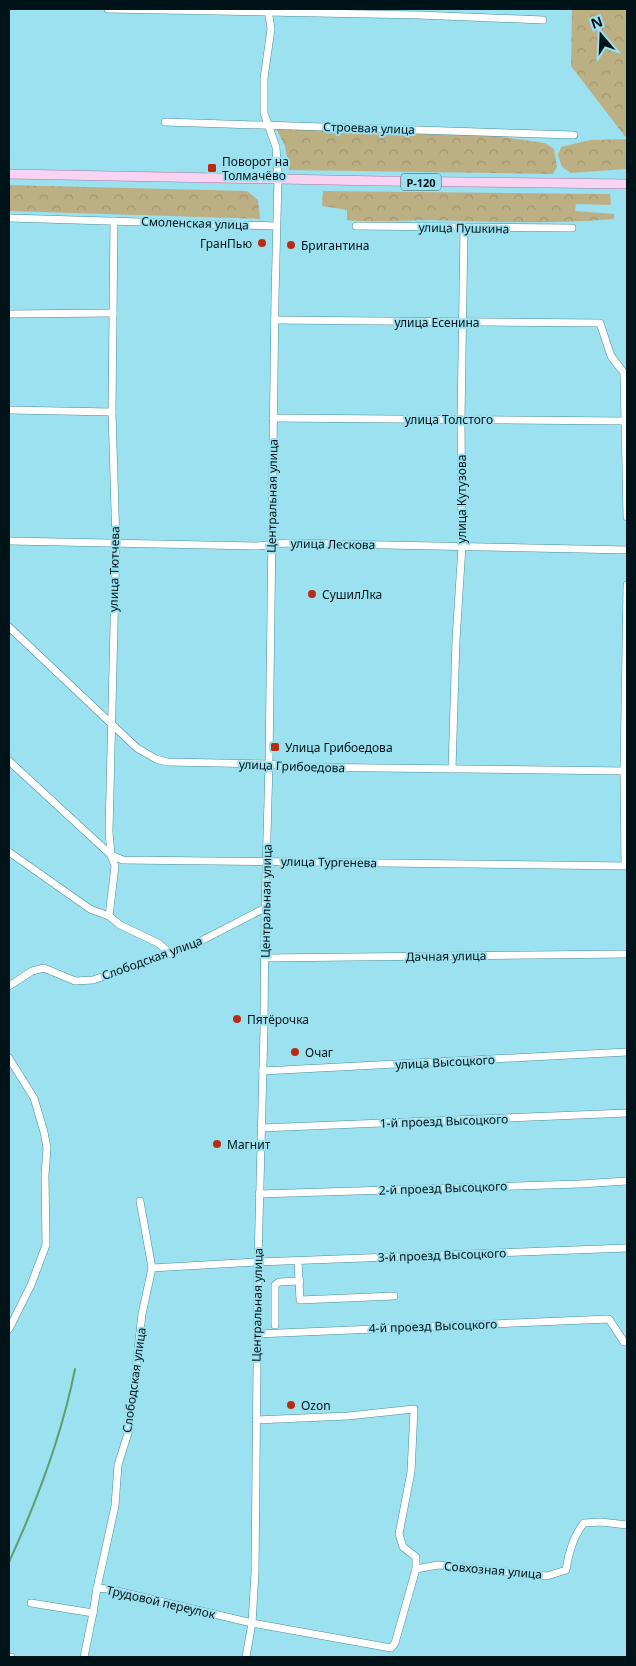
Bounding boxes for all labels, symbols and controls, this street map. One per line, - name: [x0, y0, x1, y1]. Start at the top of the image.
- north arrow: [576, 10, 626, 60]
- text: N: [588, 11, 605, 33]
- street label: Строевая улица: [323, 118, 415, 138]
- place label: Поворот на Толмачёво: [222, 153, 289, 184]
- marker: Поворот на Толмачёво: [206, 162, 218, 174]
- road number: Р-120: [401, 173, 441, 190]
- street label: Смоленская улица: [141, 213, 249, 233]
- street label: улица Пушкина: [419, 219, 509, 237]
- place label: ГранПью: [200, 235, 252, 252]
- marker: ГранПью: [256, 237, 268, 249]
- place label: Бригантина: [301, 237, 370, 254]
- marker: Бригантина: [285, 239, 297, 251]
- street label: улица Есенина: [394, 314, 480, 331]
- street label: улица Толстого: [405, 411, 493, 428]
- street label: Центральная улица: [263, 439, 281, 553]
- street label: улица Кутузова: [453, 455, 470, 543]
- street label: улица Тютчева: [105, 526, 123, 612]
- street label: улица Лескова: [290, 535, 376, 553]
- place label: СушилЛка: [322, 586, 382, 603]
- marker: СушилЛка: [306, 588, 318, 600]
- place label: Улица Грибоедова: [285, 739, 393, 756]
- marker: Улица Грибоедова: [269, 741, 281, 753]
- street label: улица Грибоедова: [239, 756, 345, 776]
- street label: Центральная улица: [257, 844, 275, 958]
- street label: улица Тургенева: [281, 853, 377, 871]
- street label: Слободская улица: [99, 932, 205, 984]
- street label: Дачная улица: [406, 947, 486, 965]
- place label: Пятёрочка: [247, 1011, 309, 1028]
- marker: Пятёрочка: [231, 1013, 243, 1025]
- place label: Очаг: [305, 1044, 333, 1061]
- marker: Очаг: [289, 1046, 301, 1058]
- street label: улица Высоцкого: [395, 1051, 495, 1073]
- street label: 1-й проезд Высоцкого: [379, 1110, 509, 1132]
- place label: Магнит: [227, 1136, 271, 1153]
- marker: Магнит: [211, 1138, 223, 1150]
- street label: 2-й проезд Высоцкого: [378, 1177, 508, 1199]
- street label: 3-й проезд Высоцкого: [377, 1244, 507, 1266]
- street label: Центральная улица: [248, 1248, 266, 1362]
- street label: 4-й проезд Высоцкого: [368, 1315, 498, 1337]
- street label: Слободская улица: [118, 1326, 150, 1434]
- place label: Ozon: [301, 1397, 331, 1414]
- marker: Ozon: [285, 1399, 297, 1411]
- street label: Совхозная улица: [443, 1557, 543, 1583]
- street label: Трудовой переулок: [105, 1581, 218, 1623]

